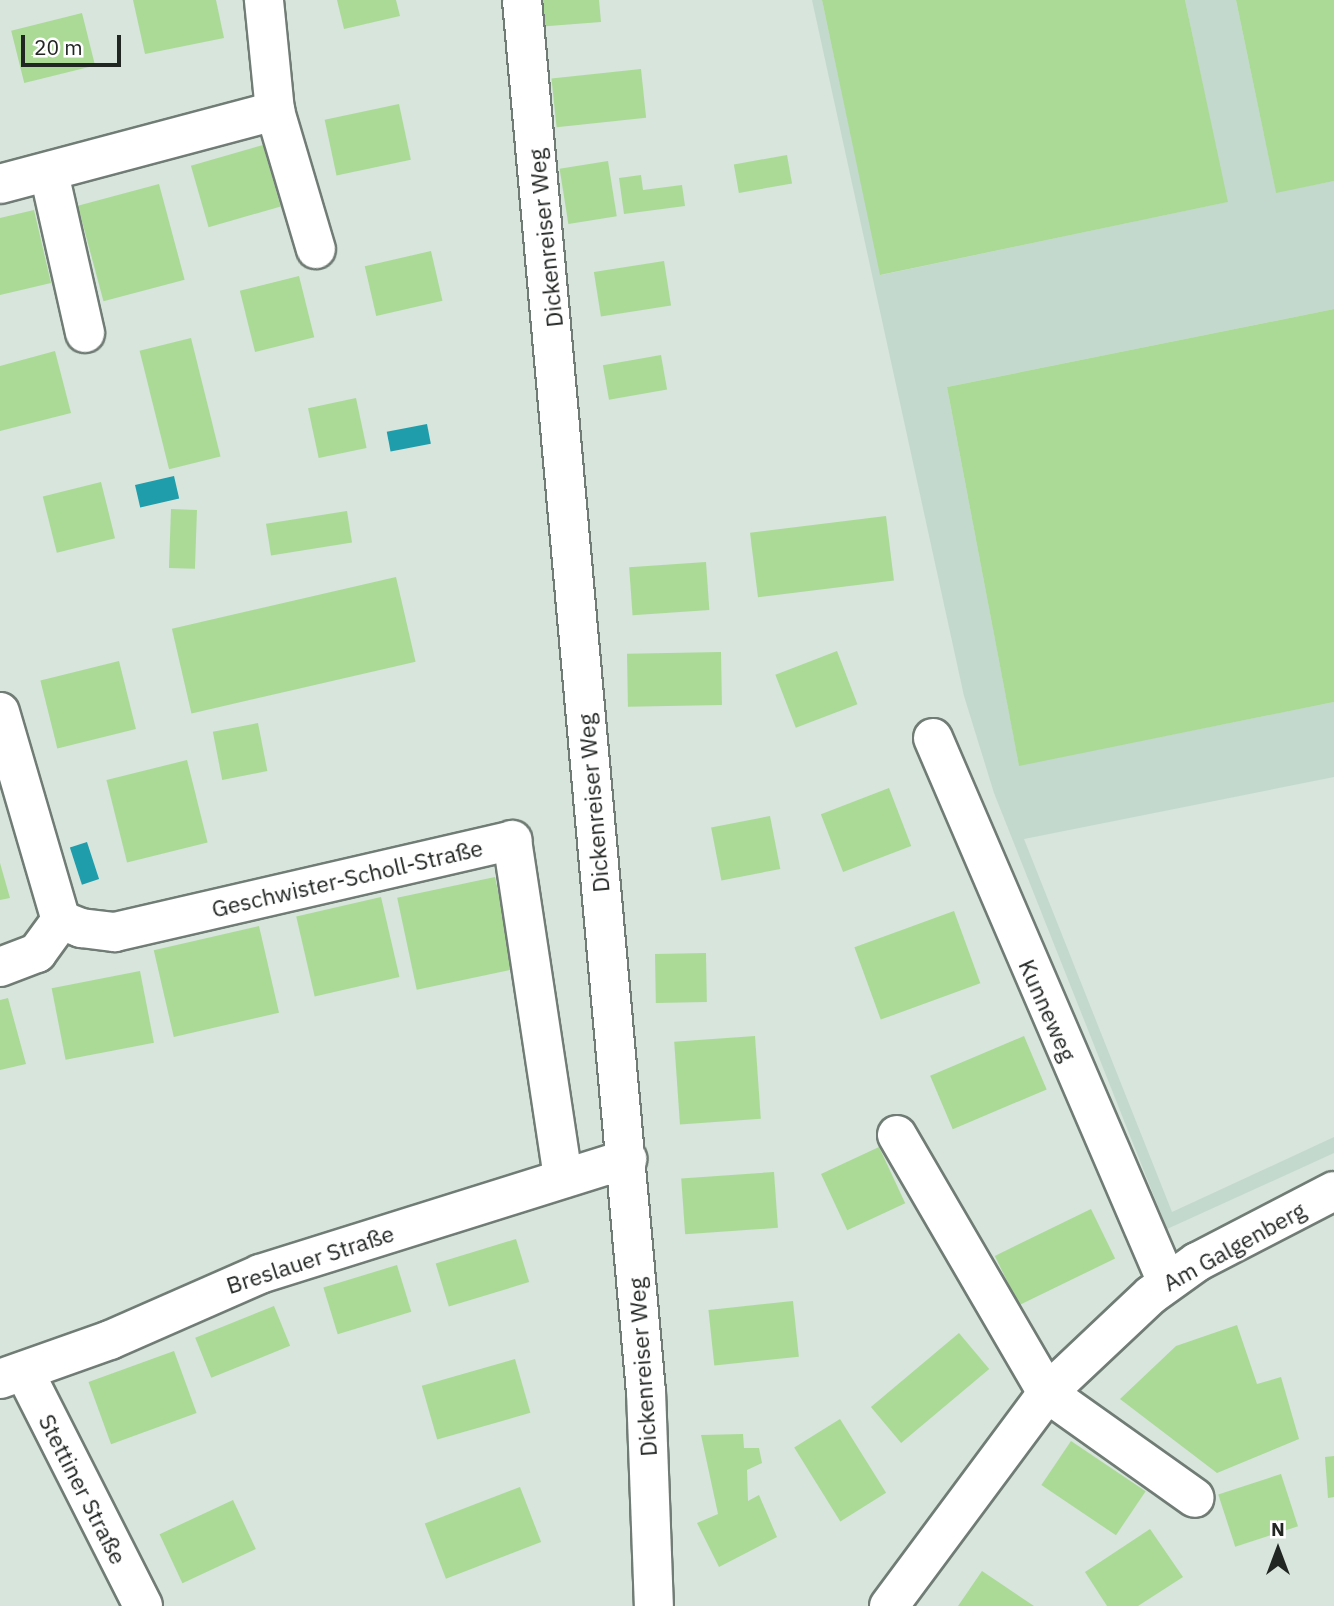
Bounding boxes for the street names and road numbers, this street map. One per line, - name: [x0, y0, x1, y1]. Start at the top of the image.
- street label: Dickenreiser Weg: [522, 147, 568, 329]
- street label: Dickenreiser Weg: [571, 712, 615, 894]
- street label: Geschwister-Scholl-Straße: [209, 833, 485, 923]
- street label: Kunneweg: [1013, 955, 1083, 1065]
- street label: Am Galgenberg: [1158, 1196, 1310, 1296]
- street label: Breslauer Straße: [223, 1219, 397, 1299]
- street label: Dickenreiser Weg: [622, 1277, 662, 1457]
- street label: Stettiner Straße: [33, 1409, 133, 1569]

